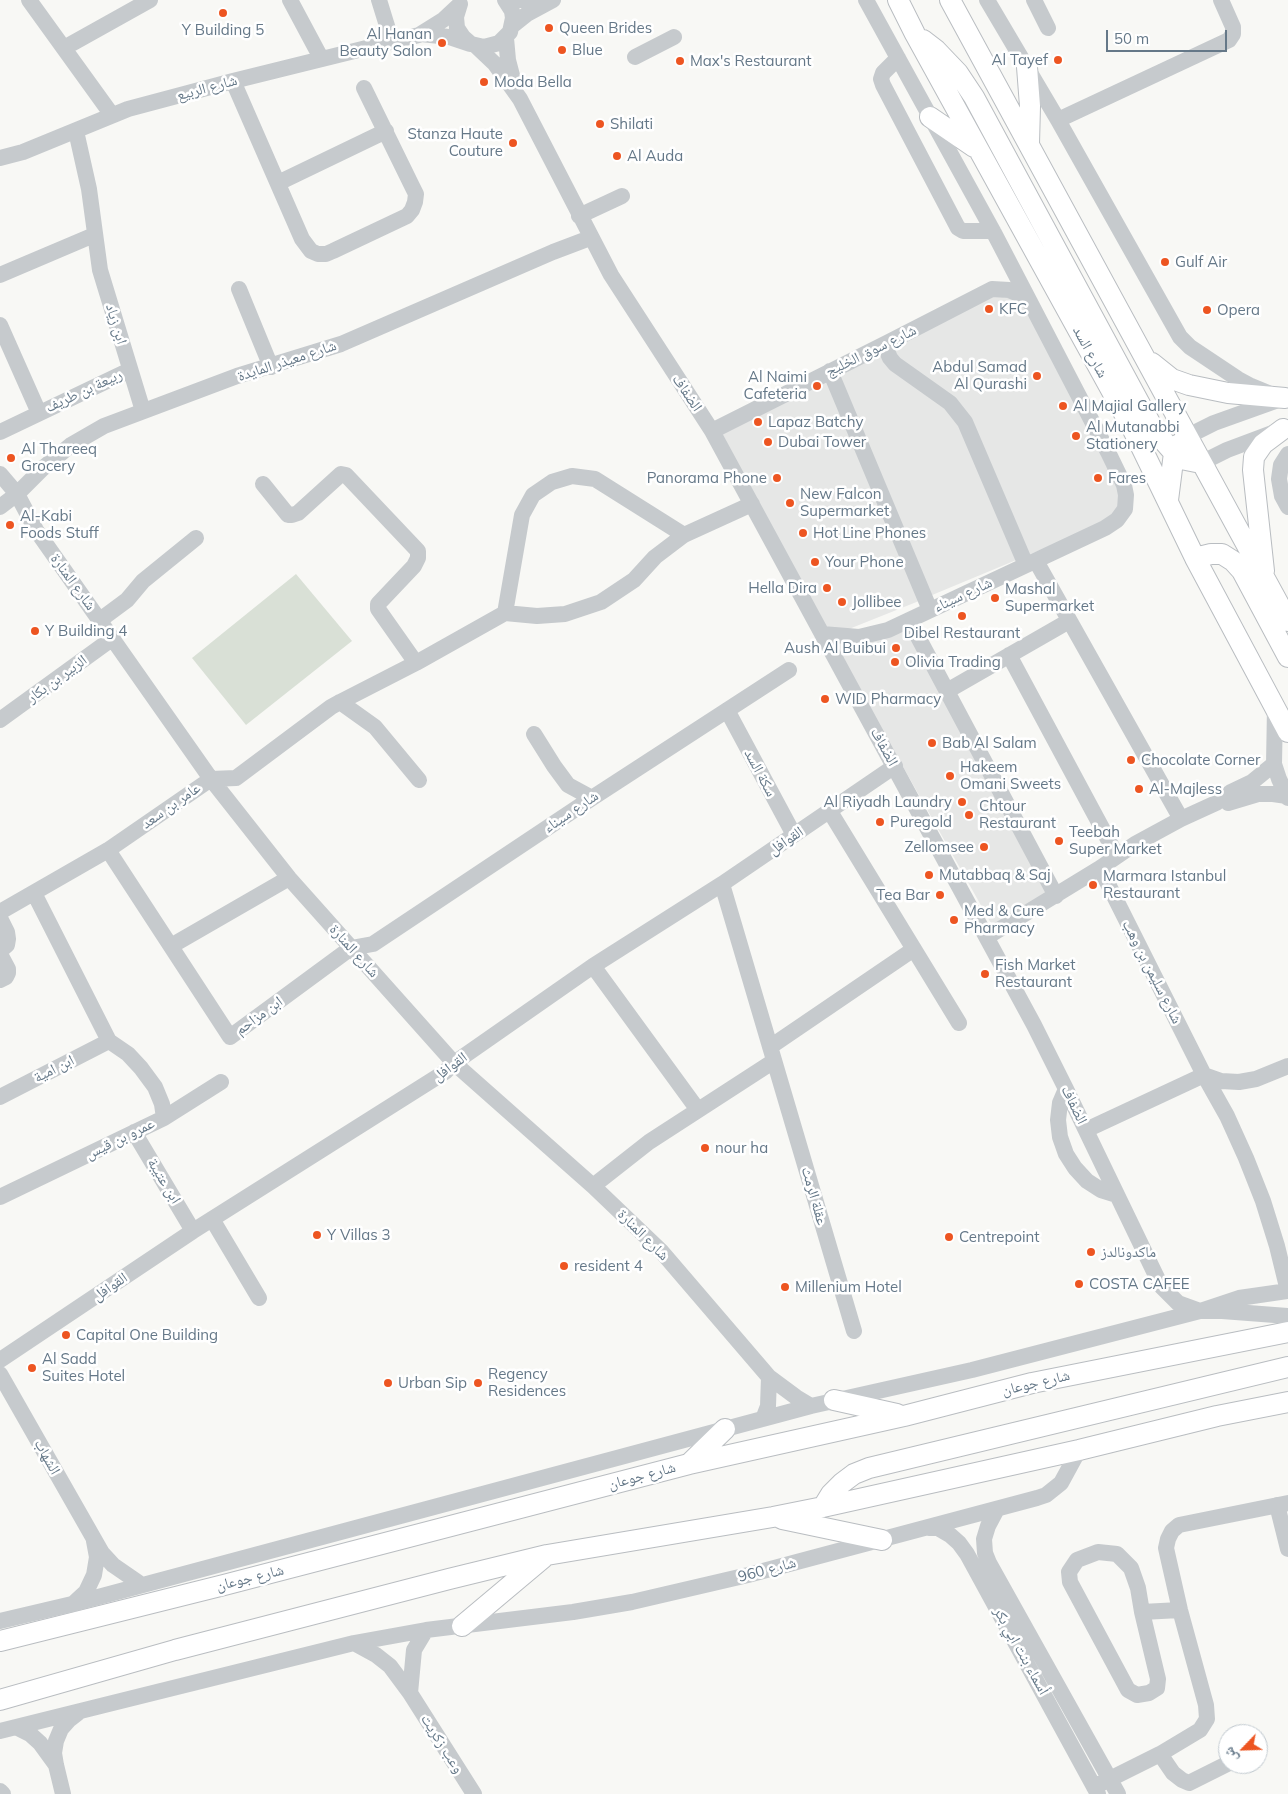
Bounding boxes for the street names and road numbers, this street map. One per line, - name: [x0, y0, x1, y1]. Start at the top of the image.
- street label: شارع الربيع: [175, 71, 239, 105]
- street label: ابن زياد: [101, 302, 131, 346]
- street label: شارع سوق الخليج: [823, 321, 919, 381]
- street label: شارع السد: [1068, 323, 1112, 381]
- street label: شارع معيذر المايدة: [235, 337, 339, 385]
- street label: ربيعة بن طريف: [43, 365, 125, 417]
- street label: الضفاف: [668, 371, 706, 415]
- street label: شارع المنارة: [46, 550, 100, 614]
- street label: شارع سيناء: [931, 574, 995, 616]
- street label: الزبير بن بكار: [24, 651, 90, 707]
- street label: الضفاف: [866, 725, 902, 769]
- street label: سكة السد: [740, 746, 780, 800]
- street label: عامر بن سعد: [138, 779, 204, 833]
- street label: شارع سيناء: [540, 787, 602, 837]
- street label: القوافل: [765, 823, 807, 859]
- street label: شارع سليمن بن وهب: [1118, 917, 1186, 1027]
- street label: شارع المنارة: [325, 921, 383, 981]
- street label: ابن مزاحم: [232, 993, 286, 1039]
- street label: القوافل: [429, 1048, 471, 1086]
- street label: ابن امية: [31, 1051, 77, 1087]
- street label: الضفاف: [1057, 1083, 1091, 1127]
- street label: عمرو بن قيس: [83, 1115, 157, 1163]
- street label: ابن عتيبة: [143, 1155, 185, 1207]
- street label: عقلة الرمث: [797, 1165, 831, 1227]
- street label: شارع المنارة: [613, 1205, 673, 1265]
- street label: القوافل: [89, 1269, 131, 1305]
- street label: شارع جوعان: [1000, 1366, 1072, 1400]
- street label: الشهاب: [30, 1436, 64, 1478]
- street label: شارع جوعان: [606, 1458, 678, 1494]
- street label: شارع 960: [736, 1554, 798, 1586]
- street label: شارع جوعان: [214, 1561, 286, 1595]
- street label: أسماء بنت ابي بكر: [989, 1604, 1053, 1698]
- street label: وعب زكريت: [417, 1711, 467, 1777]

